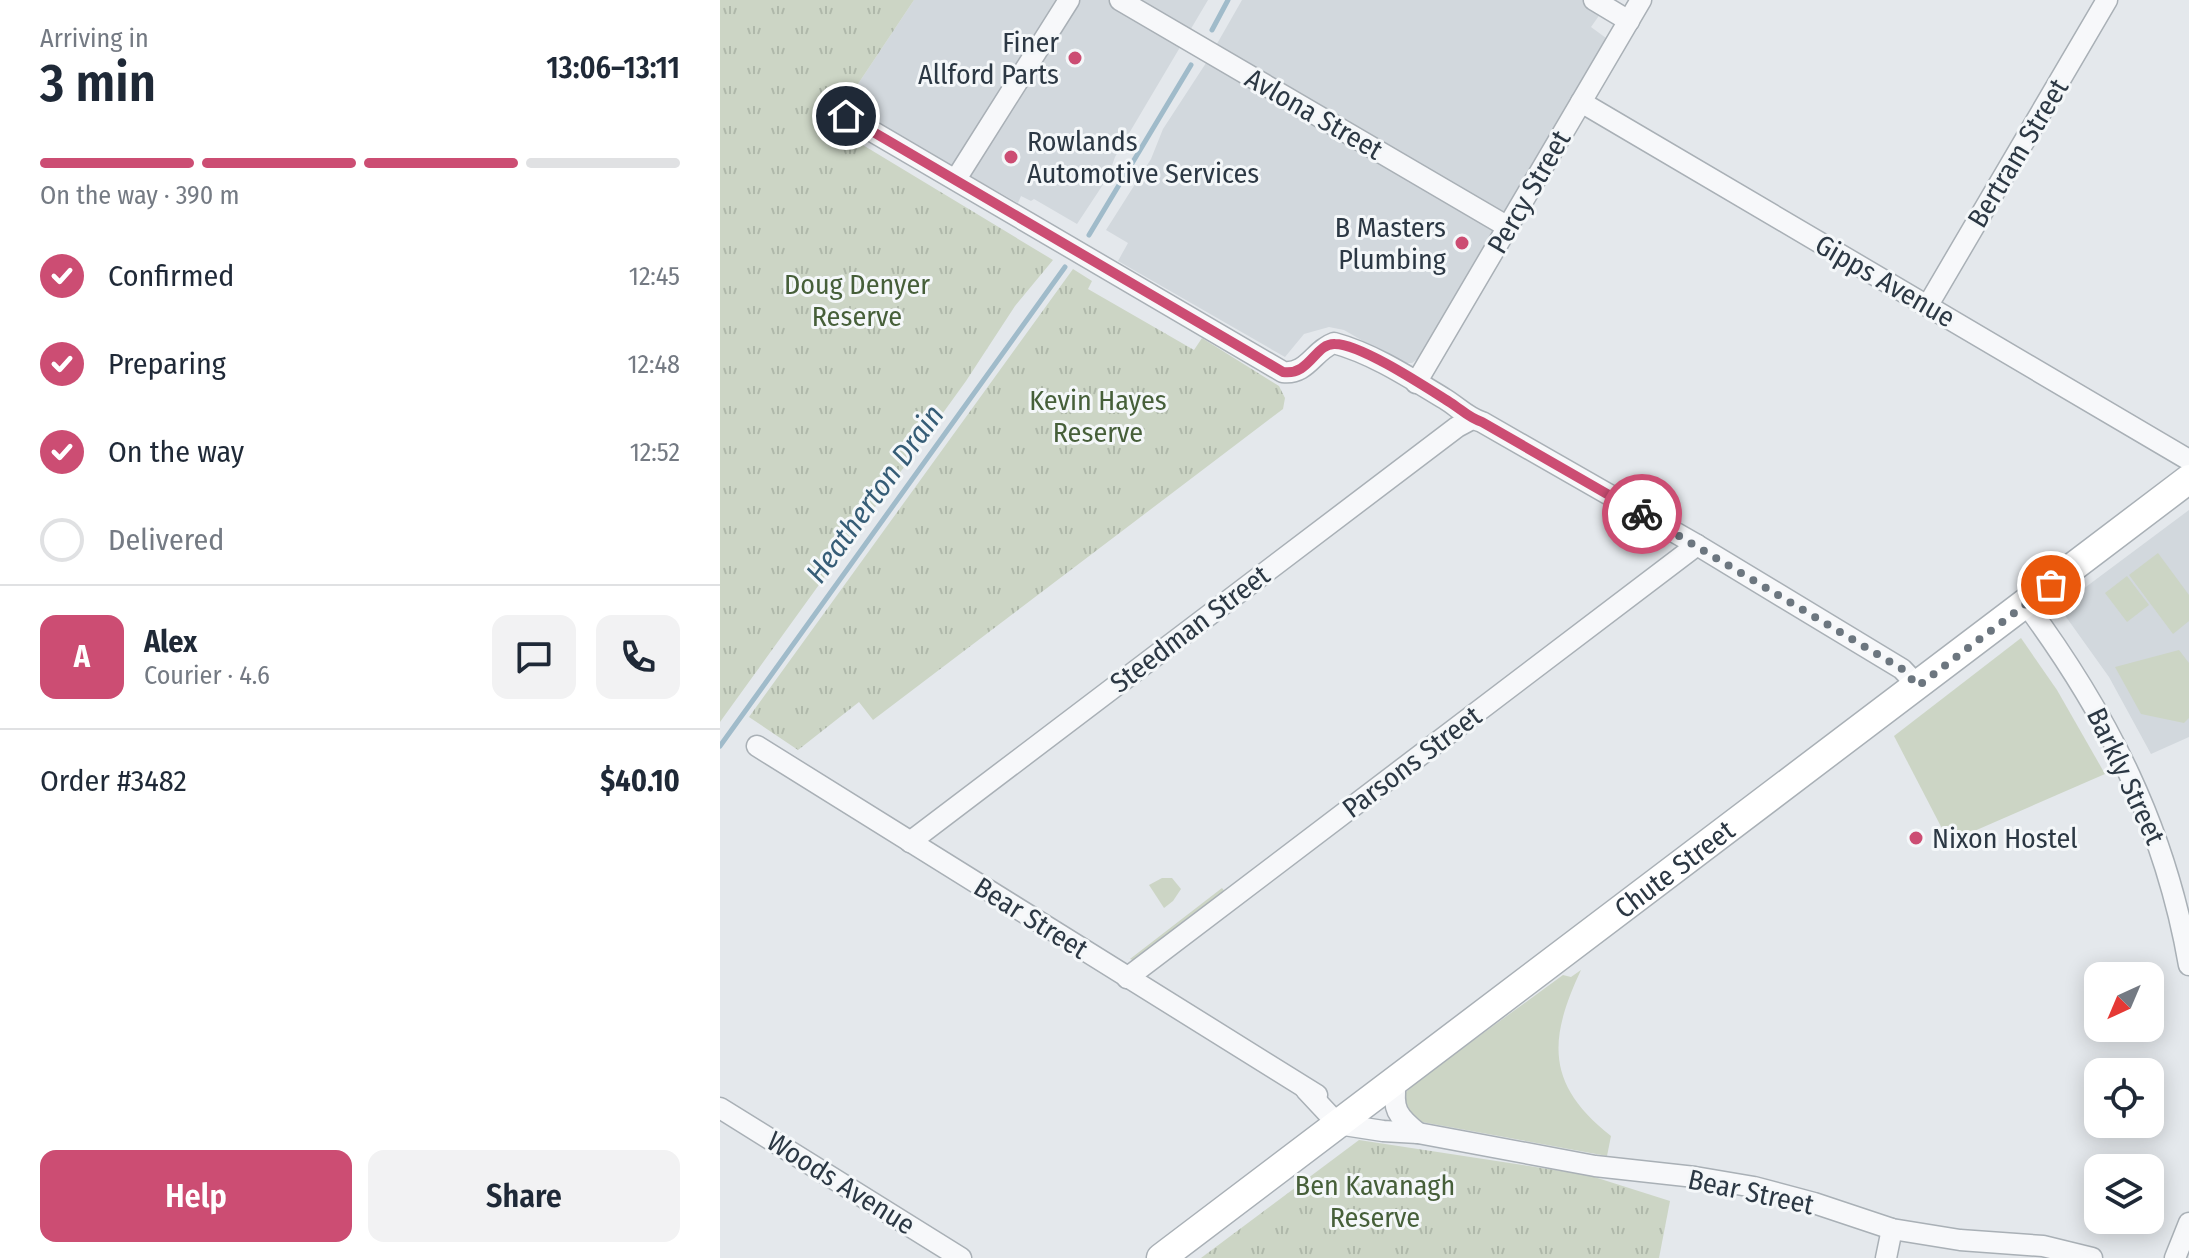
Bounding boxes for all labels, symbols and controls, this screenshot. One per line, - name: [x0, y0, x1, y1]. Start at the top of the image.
- text: Arriving in: [40, 23, 149, 54]
- place label: Finer Allford Parts: [918, 26, 1059, 91]
- marker: Finer Allford Parts: [1066, 49, 1084, 67]
- text: 13:06–13:11: [546, 50, 680, 86]
- text: 3 min: [40, 52, 156, 115]
- street label: Avlona Street: [1239, 61, 1389, 167]
- street label: Bertram Street: [1961, 72, 2076, 233]
- pin: [812, 82, 880, 150]
- icon: home: [824, 94, 868, 138]
- street label: Percy Street: [1481, 124, 1578, 259]
- place label: Rowlands Automotive Services: [1027, 125, 1259, 190]
- marker: Rowlands Automotive Services: [1002, 148, 1020, 166]
- text: On the way · 390 m: [40, 180, 239, 211]
- place label: B Masters Plumbing: [1335, 211, 1447, 276]
- street label: Gipps Avenue: [1809, 228, 1961, 334]
- marker: B Masters Plumbing: [1453, 234, 1471, 252]
- icon: check: [40, 254, 84, 298]
- text: Confirmed: [108, 258, 234, 294]
- text: 12:45: [629, 261, 680, 292]
- park label: Doug Denyer Reserve: [784, 268, 930, 333]
- icon: check: [40, 342, 84, 386]
- text: Preparing: [108, 346, 226, 382]
- text: 12:48: [627, 349, 680, 380]
- park label: Kevin Hayes Reserve: [1029, 384, 1167, 449]
- water label: Heatherton Drain: [798, 398, 952, 590]
- icon: check: [40, 430, 84, 474]
- text: On the way: [108, 434, 244, 470]
- text: 12:52: [630, 437, 680, 468]
- courier: [1602, 474, 1682, 554]
- icon: bike: [1620, 492, 1664, 536]
- text: Delivered: [108, 522, 224, 558]
- pin: [2017, 551, 2085, 619]
- street label: Steedman Street: [1104, 558, 1277, 700]
- icon: bag: [2029, 563, 2073, 607]
- button: chat: [492, 615, 576, 699]
- button: phone: [596, 615, 680, 699]
- text: Alex: [144, 624, 197, 660]
- text: A: [74, 639, 90, 675]
- text: Courier · 4.6: [144, 660, 270, 691]
- street label: Parsons Street: [1336, 699, 1489, 825]
- street label: Barkly Street: [2080, 702, 2172, 850]
- text: Order #3482: [40, 763, 187, 799]
- text: $40.10: [600, 763, 680, 799]
- street label: Chute Street: [1608, 813, 1741, 925]
- place label: Nixon Hostel: [1932, 822, 2078, 855]
- marker: Nixon Hostel: [1907, 829, 1925, 847]
- street label: Bear Street: [968, 870, 1095, 966]
- north arrow: [2084, 962, 2164, 1042]
- map controls: [2084, 962, 2164, 1234]
- button: locate: [2084, 1058, 2164, 1138]
- street label: Woods Avenue: [761, 1125, 921, 1241]
- button: Help: [40, 1150, 352, 1242]
- button: Share: [368, 1150, 680, 1242]
- button: layers: [2084, 1154, 2164, 1234]
- street label: Bear Street: [1685, 1163, 1818, 1222]
- park label: Ben Kavanagh Reserve: [1295, 1169, 1455, 1234]

